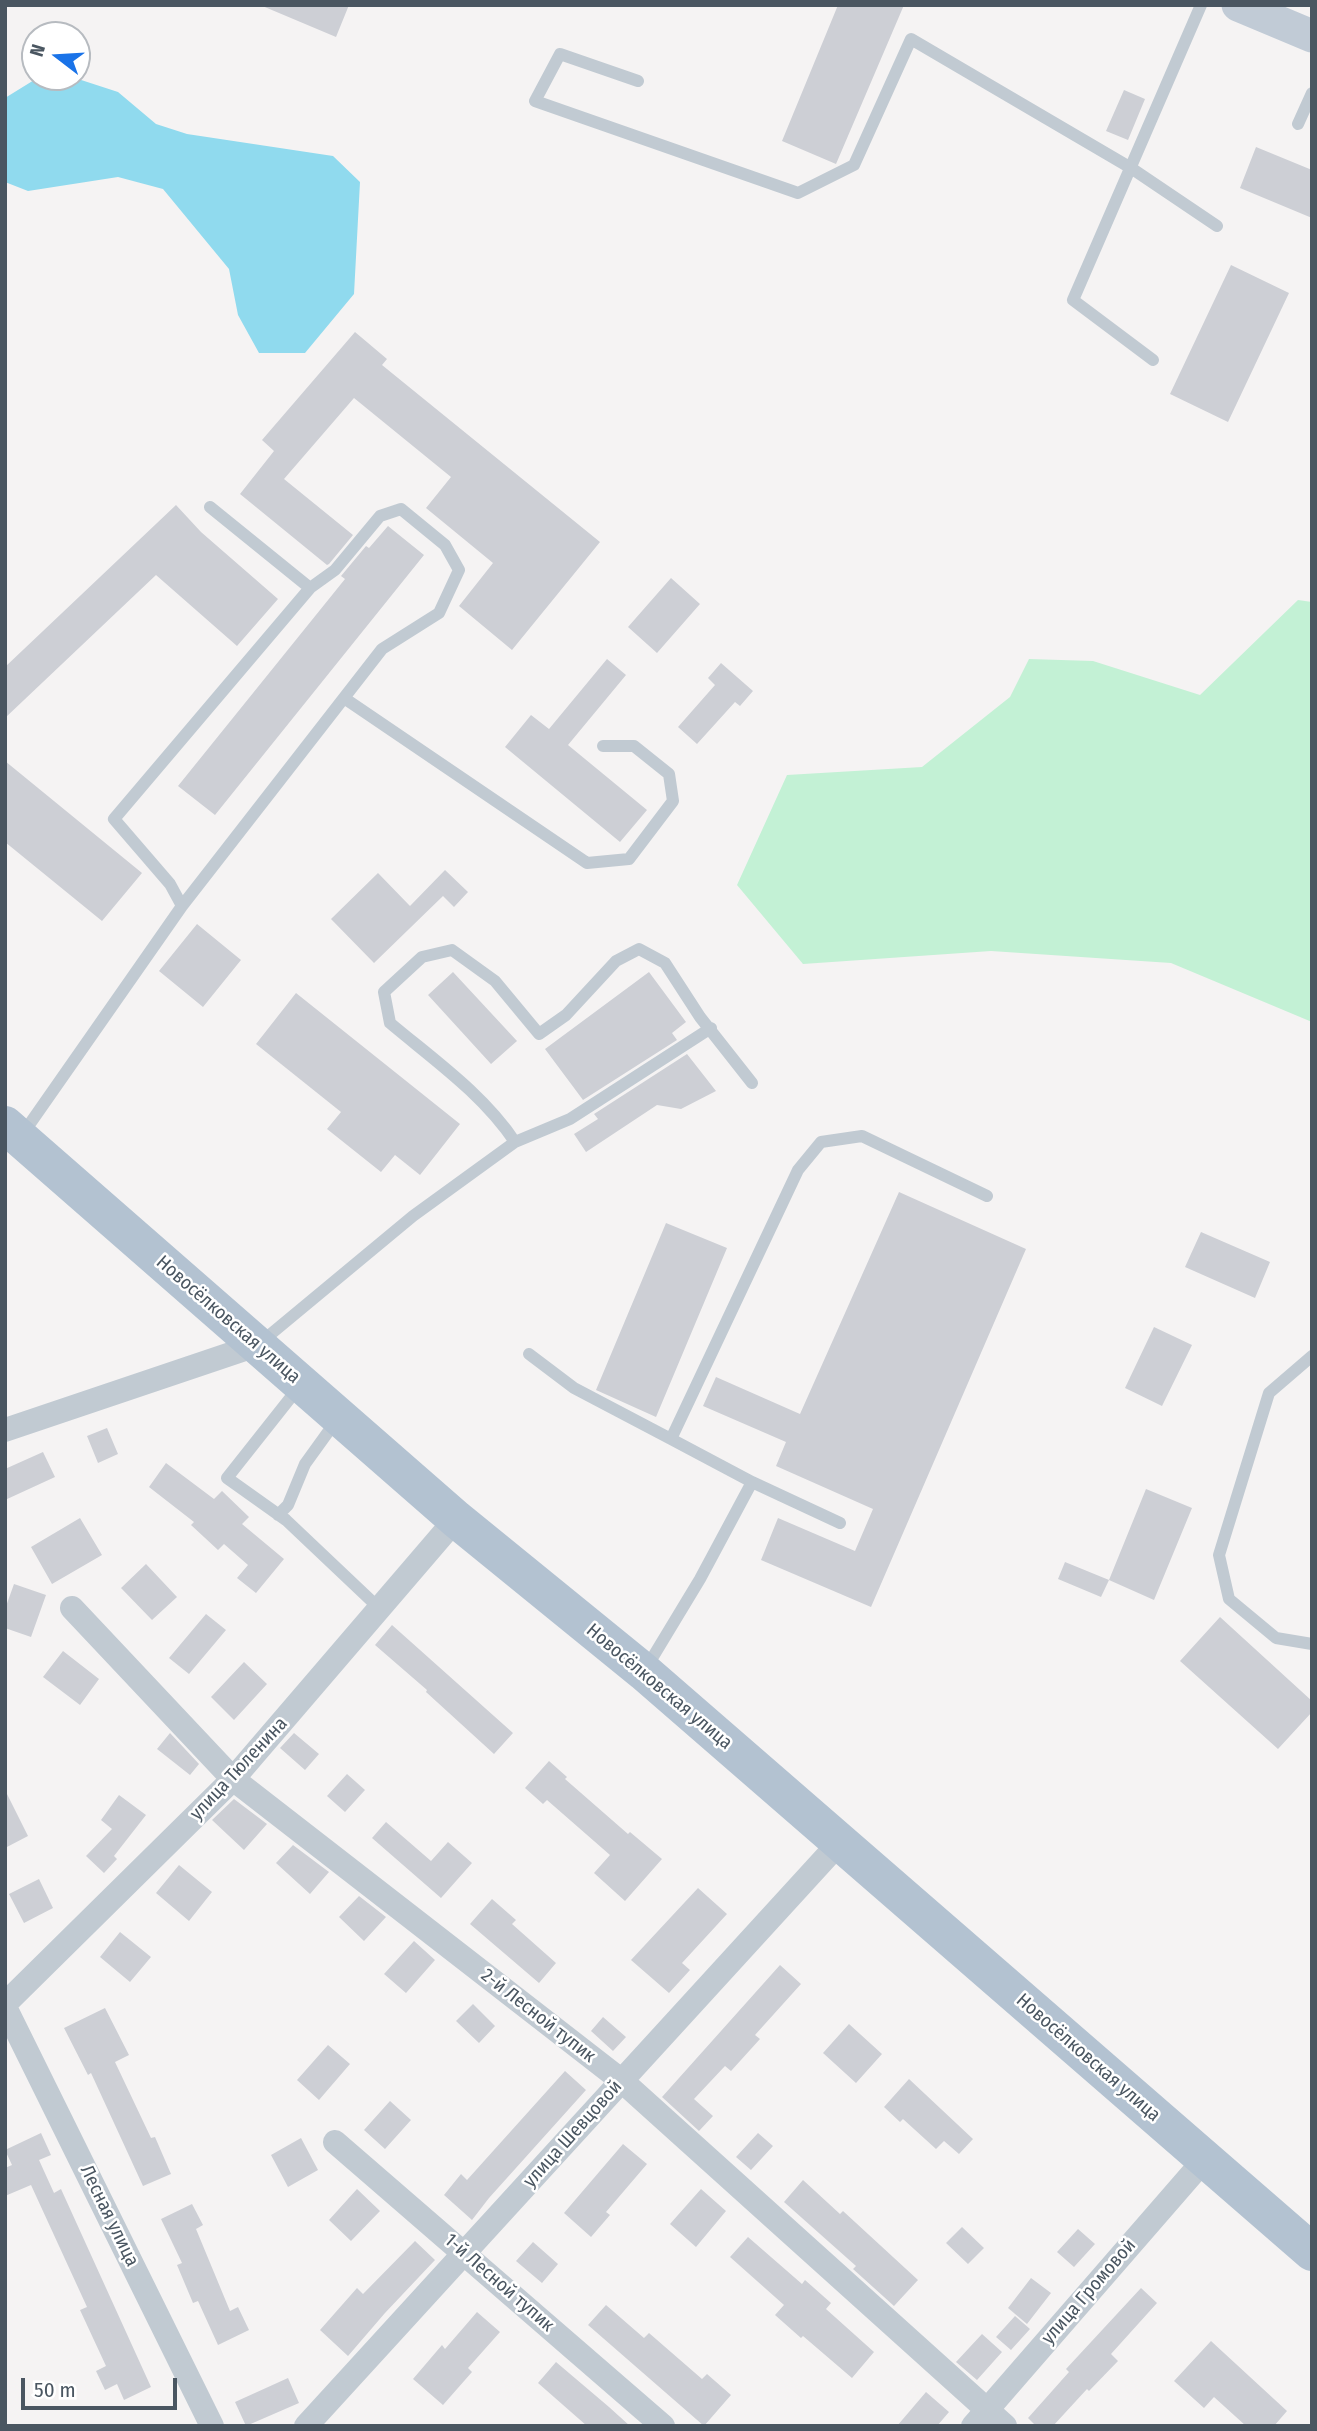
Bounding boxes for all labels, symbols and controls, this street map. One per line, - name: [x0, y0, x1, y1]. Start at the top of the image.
- north arrow: [21, 21, 91, 91]
- text: N: [25, 41, 50, 59]
- street label: Новосёлковская улица: [151, 1251, 305, 1389]
- street label: Новосёлковская улица: [581, 1619, 737, 1755]
- street label: улица Тюленина: [185, 1713, 293, 1825]
- street label: 2-й Лесной тупик: [476, 1964, 600, 2068]
- street label: Новосёлковская улица: [1011, 1989, 1165, 2127]
- street label: улица Шевцовой: [519, 2076, 627, 2192]
- street label: Лесная улица: [75, 2162, 143, 2270]
- street label: 1-й Лесной тупик: [439, 2229, 559, 2337]
- street label: улица Громовой: [1037, 2235, 1141, 2349]
- scale bar: [24, 2364, 180, 2408]
- text: 50 m: [34, 2377, 76, 2403]

